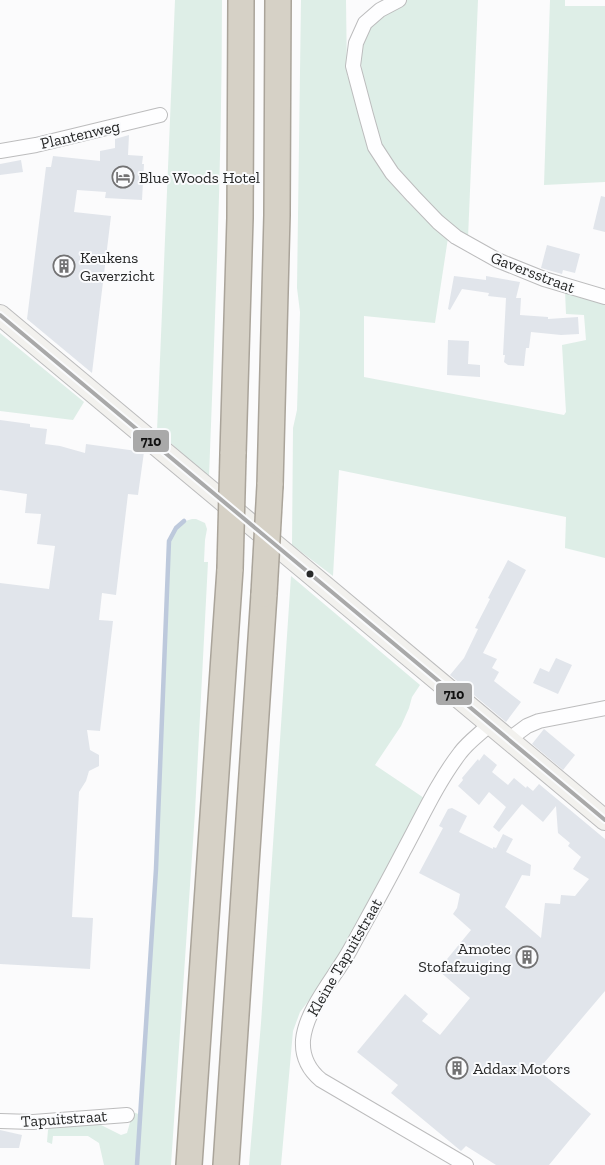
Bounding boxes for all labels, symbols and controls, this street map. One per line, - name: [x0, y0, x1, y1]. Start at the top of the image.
- street label: Plantenweg: [38, 116, 122, 153]
- hotel icon: Blue Woods Hotel: [111, 165, 135, 189]
- place label: Blue Woods Hotel: [139, 168, 260, 187]
- place label: Keukens Gaverzicht: [80, 248, 155, 285]
- street label: Gaversstraat: [488, 248, 578, 297]
- building icon: Keukens Gaverzicht: [52, 254, 76, 278]
- line badge: 710: [132, 429, 170, 453]
- text: 710: [141, 433, 161, 450]
- unlabelled marker: [305, 569, 315, 579]
- line badge: 710: [435, 682, 473, 706]
- text: 710: [444, 686, 464, 703]
- street label: Kleine Tapuitstraat: [303, 895, 386, 1020]
- place label: Amotec Stofafzuiging: [418, 939, 511, 976]
- building icon: Amotec Stofafzuiging: [515, 945, 539, 969]
- building icon: Addax Motors: [445, 1056, 469, 1080]
- place label: Addax Motors: [473, 1059, 570, 1078]
- street label: Tapuitstraat: [20, 1106, 108, 1131]

